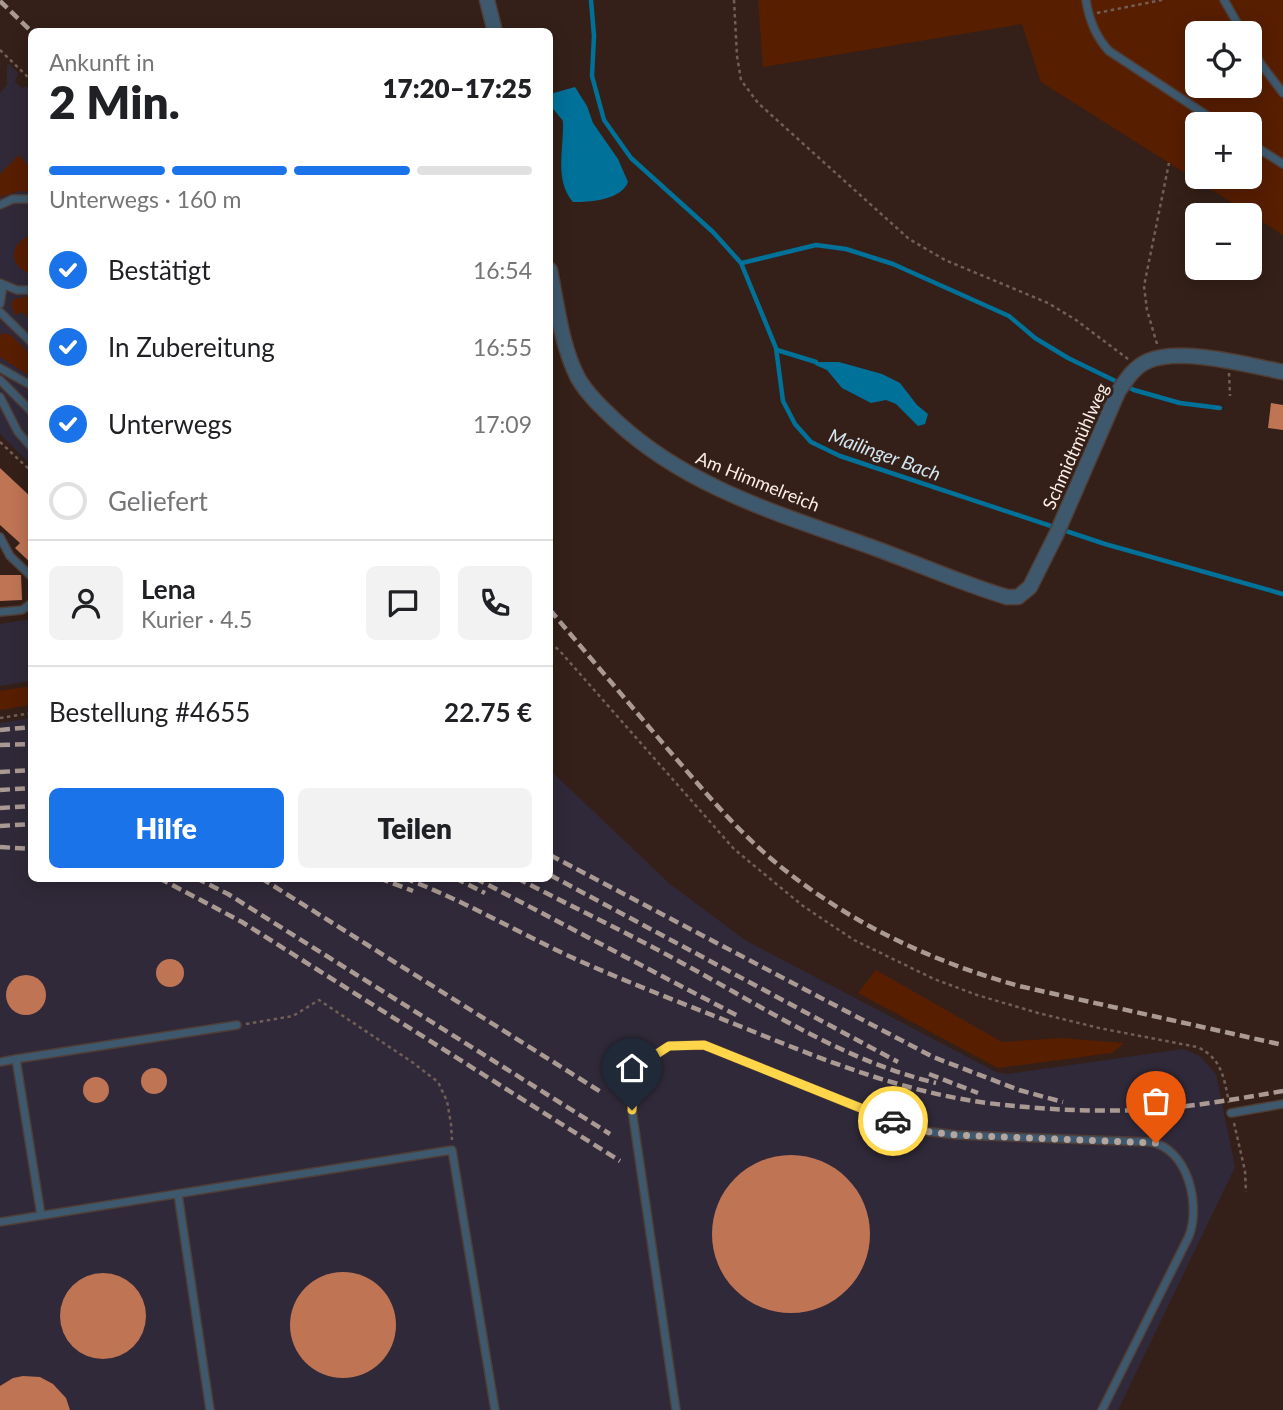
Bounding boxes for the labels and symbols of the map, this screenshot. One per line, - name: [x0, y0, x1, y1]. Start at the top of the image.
- street label: Schmidtmühlweg: [1037, 379, 1113, 513]
- water label: Mailinger Bach: [826, 423, 944, 485]
- street label: Am Himmelreich: [693, 446, 823, 516]
- pin: [602, 1038, 662, 1110]
- pin: [1126, 1071, 1186, 1143]
- courier: [858, 1086, 928, 1156]

